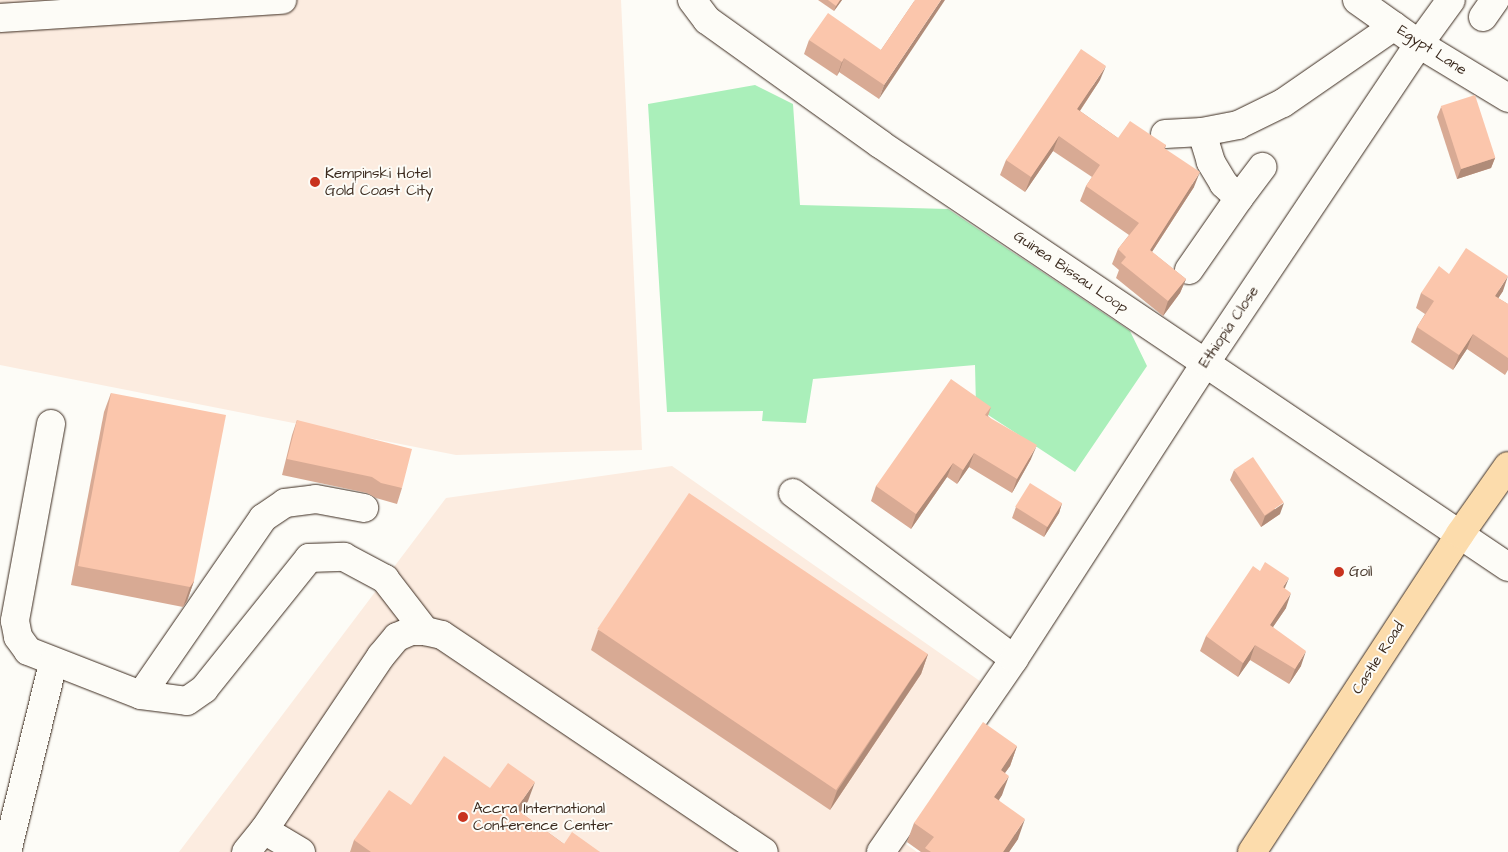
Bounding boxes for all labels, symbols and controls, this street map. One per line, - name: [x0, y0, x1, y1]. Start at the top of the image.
- street label: Egypt Lane: [1394, 21, 1470, 79]
- place label: Kempinski Hotel Gold Coast City: [325, 164, 433, 199]
- marker: Kempinski Hotel Gold Coast City: [309, 176, 321, 188]
- street label: Guinea Bissau Loop: [1010, 227, 1132, 317]
- street label: Ethiopia Close: [1195, 283, 1263, 371]
- place label: Goil: [1349, 563, 1372, 581]
- marker: Goil: [1333, 566, 1345, 578]
- street label: Castle Road: [1348, 618, 1408, 698]
- place label: Accra International Conference Center: [473, 799, 613, 834]
- marker: Accra International Conference Center: [457, 811, 469, 823]

